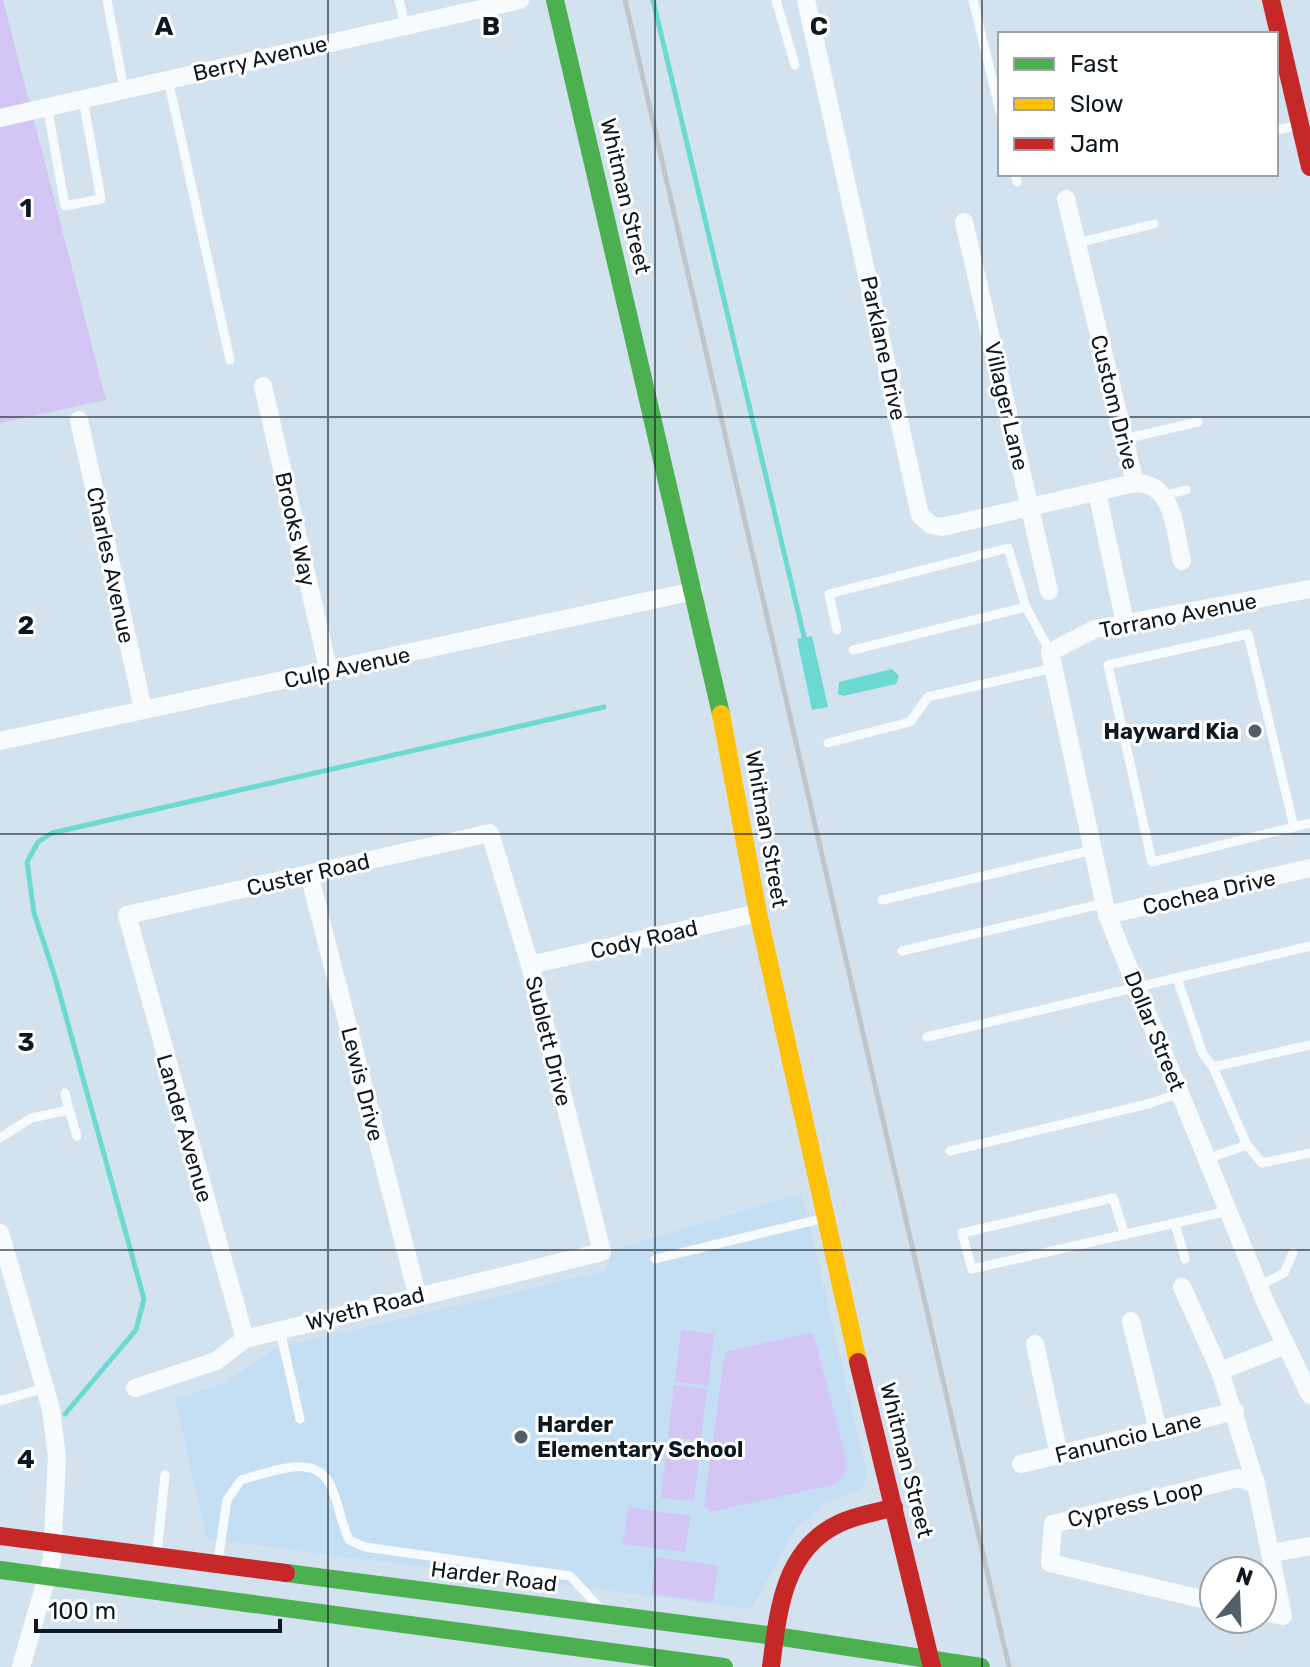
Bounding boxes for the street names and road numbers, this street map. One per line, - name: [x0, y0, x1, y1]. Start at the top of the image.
- street label: Berry Avenue: [190, 30, 330, 87]
- street label: Whitman Street: [594, 116, 657, 277]
- street label: Parklane Drive: [855, 273, 912, 423]
- street label: Custom Drive: [1085, 332, 1144, 472]
- street label: Villager Lane: [979, 339, 1034, 473]
- street label: Brooks Way: [269, 469, 322, 589]
- street label: Charles Avenue: [81, 484, 140, 646]
- street label: Torrano Avenue: [1097, 587, 1259, 644]
- street label: Culp Avenue: [282, 641, 413, 694]
- street label: Whitman Street: [739, 748, 794, 910]
- street label: Custer Road: [244, 847, 372, 902]
- street label: Cochea Drive: [1140, 864, 1278, 921]
- street label: Cody Road: [588, 914, 700, 965]
- street label: Dollar Street: [1118, 967, 1191, 1096]
- street label: Sublett Drive: [519, 973, 578, 1109]
- street label: Lewis Drive: [335, 1024, 390, 1144]
- street label: Lander Avenue: [150, 1051, 219, 1205]
- street label: Wyeth Road: [303, 1281, 427, 1336]
- street label: Whitman Street: [874, 1380, 939, 1541]
- street label: Fanuncio Lane: [1052, 1406, 1204, 1469]
- street label: Cypress Loop: [1065, 1474, 1206, 1533]
- street label: Harder Road: [429, 1555, 559, 1598]

